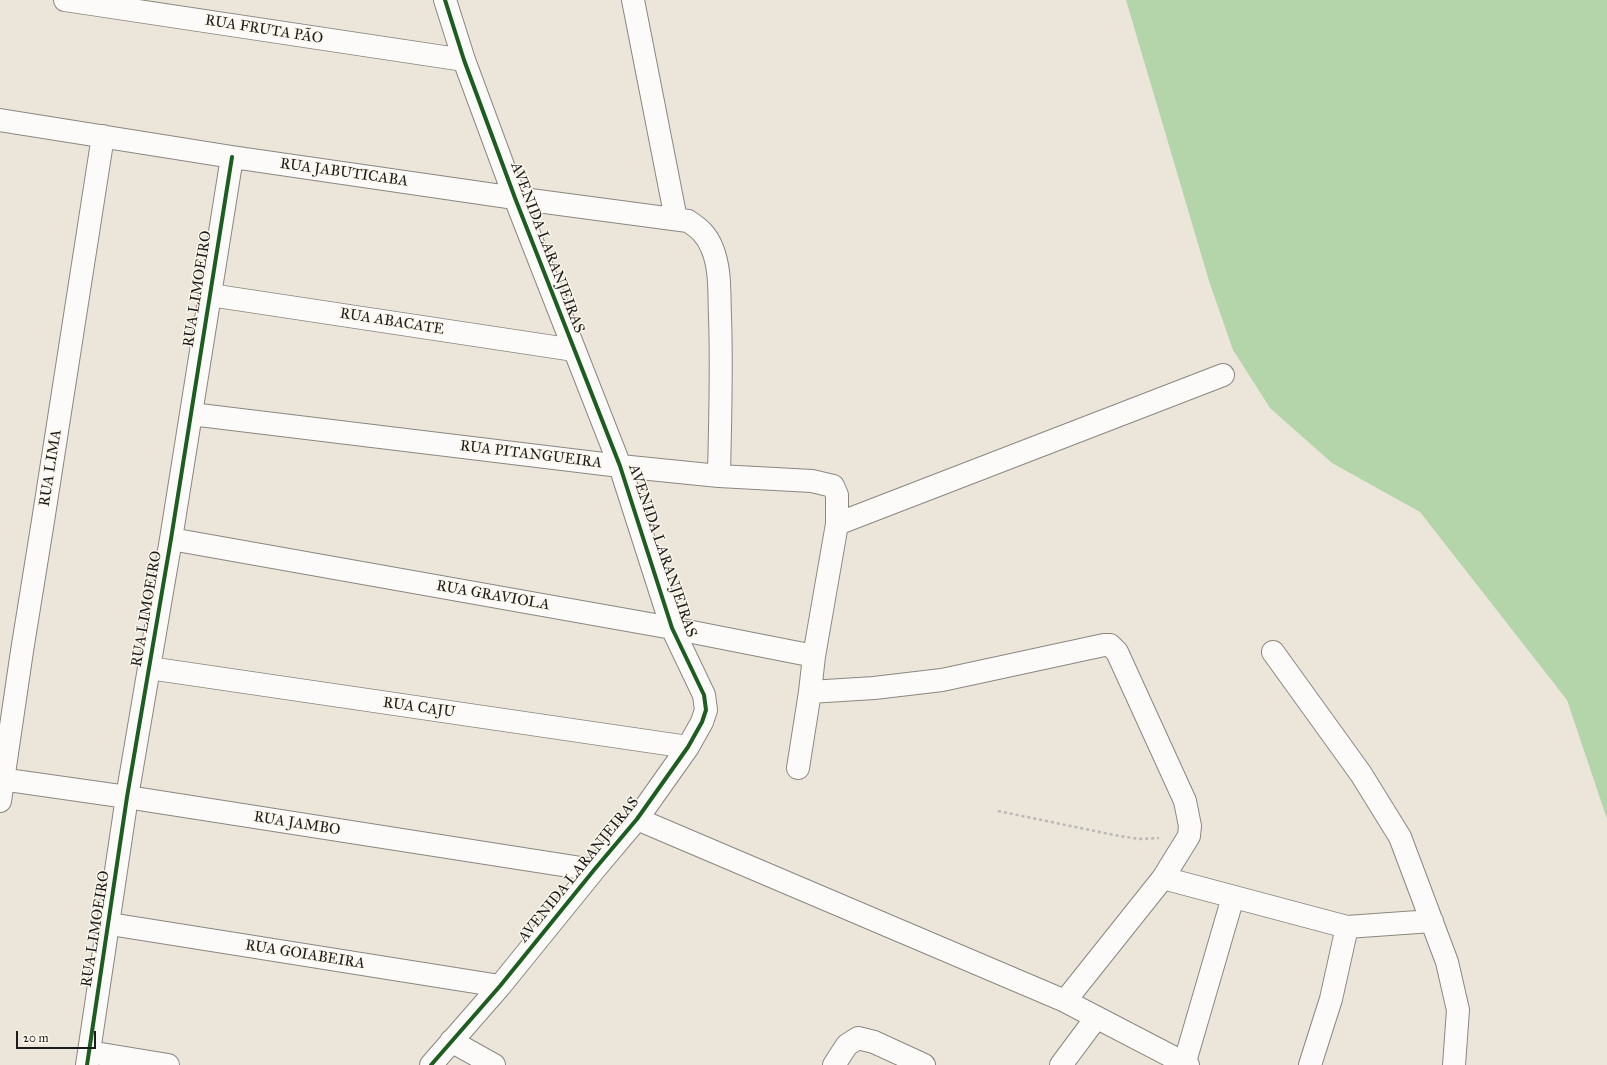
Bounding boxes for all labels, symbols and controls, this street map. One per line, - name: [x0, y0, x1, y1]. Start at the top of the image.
- street label: RUA FRUTA PÃO: [204, 12, 324, 48]
- street label: RUA JABUTICABA: [279, 155, 409, 191]
- street label: AVENIDA LARANJEIRAS: [506, 160, 588, 336]
- street label: RUA LIMOEIRO: [180, 230, 216, 348]
- street label: RUA ABACATE: [339, 305, 445, 339]
- street label: RUA LIMA: [36, 428, 66, 508]
- street label: RUA PITANGUEIRA: [459, 437, 603, 473]
- street label: AVENIDA LARANJEIRAS: [624, 462, 700, 640]
- street label: RUA LIMOEIRO: [128, 550, 166, 668]
- street label: RUA GRAVIOLA: [435, 577, 551, 615]
- street label: RUA CAJU: [382, 694, 456, 722]
- street label: AVENIDA LARANJEIRAS: [515, 794, 643, 946]
- street label: RUA JAMBO: [252, 808, 342, 840]
- street label: RUA LIMOEIRO: [78, 870, 114, 988]
- street label: RUA GOIABEIRA: [244, 937, 366, 973]
- scale bar: [18, 1023, 98, 1049]
- text: 20 m: [23, 1031, 49, 1045]

